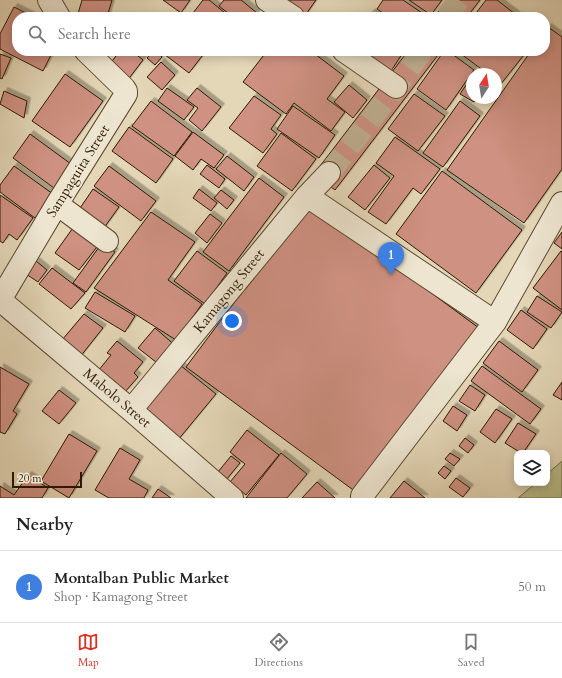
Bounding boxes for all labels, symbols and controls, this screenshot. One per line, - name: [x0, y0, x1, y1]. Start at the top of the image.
- search box: [12, 12, 550, 56]
- icon: search: [26, 23, 48, 45]
- text: Search here: [58, 24, 131, 44]
- north arrow: [466, 68, 502, 104]
- street label: Sampaguita Street: [42, 121, 114, 221]
- pin: 1: [378, 242, 404, 275]
- street label: Kamagong Street: [189, 245, 269, 337]
- your location: [222, 311, 242, 331]
- street label: Mabolo Street: [79, 364, 155, 432]
- map controls: [514, 450, 550, 486]
- button: layers: [514, 450, 550, 486]
- scale bar: [12, 470, 82, 489]
- text: 20 m: [18, 471, 42, 486]
- text: Nearby: [16, 513, 73, 536]
- text: Montalban Public Market: [54, 568, 229, 588]
- text: 1: [26, 578, 32, 596]
- text: 50 m: [518, 578, 546, 596]
- text: Shop · Kamagong Street: [54, 588, 188, 606]
- tab: Map: [77, 631, 99, 670]
- tab: Directions: [254, 631, 303, 670]
- tab: Saved: [458, 631, 485, 670]

